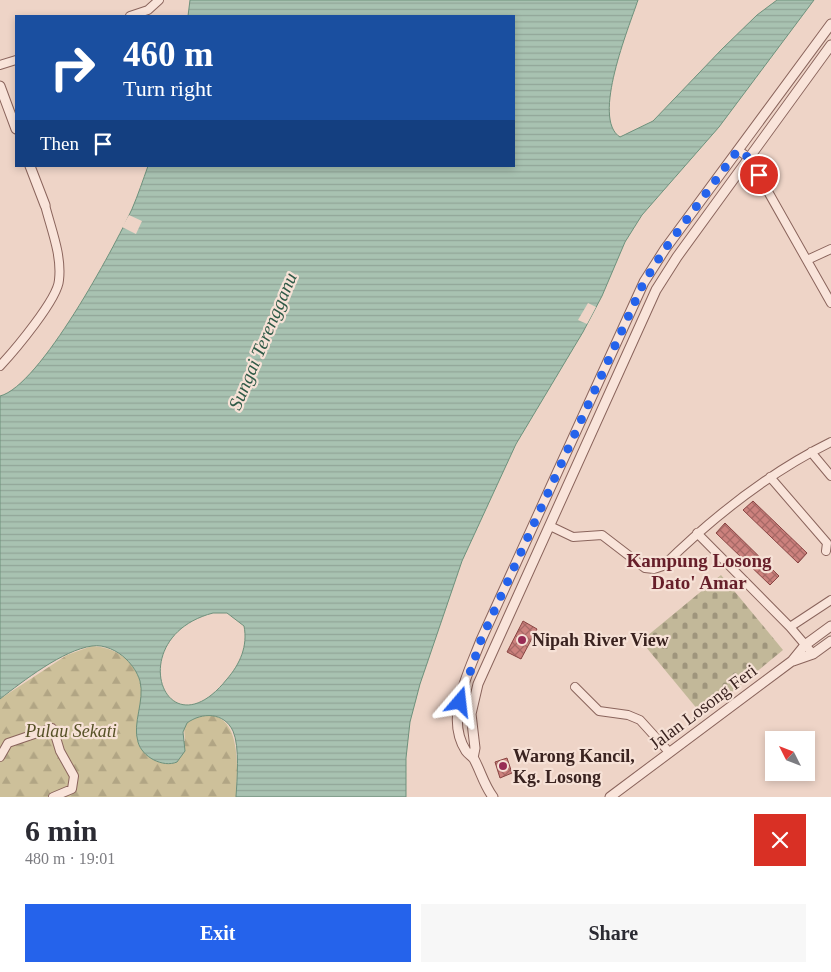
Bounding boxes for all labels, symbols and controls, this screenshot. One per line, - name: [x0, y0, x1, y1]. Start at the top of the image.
- icon: right: [40, 35, 105, 100]
- text: 460 m: [123, 35, 213, 74]
- text: Turn right: [123, 76, 212, 101]
- icon: arrive: [89, 130, 117, 158]
- text: Then: [40, 133, 79, 154]
- pin: [738, 154, 780, 196]
- icon: arrive: [745, 161, 773, 189]
- water label: Sungai Terengganu: [224, 269, 301, 413]
- district label: Kampung Losong Dato' Amar: [626, 550, 772, 593]
- place label: Nipah River View: [532, 630, 669, 650]
- marker: Nipah River View: [516, 634, 528, 646]
- street label: Jalan Losong Feri: [645, 660, 761, 754]
- position arrow: [433, 675, 485, 727]
- park label: Pulau Sekati: [24, 721, 117, 741]
- north arrow: [765, 731, 815, 781]
- map controls: [765, 731, 815, 781]
- place label: Warong Kancil, Kg. Losong: [513, 746, 635, 787]
- marker: Warong Kancil, Kg. Losong: [497, 760, 509, 772]
- text: 6 min: [25, 814, 98, 847]
- button: close: [754, 814, 806, 866]
- text: 480 m · 19:01: [25, 850, 115, 867]
- button: Exit: [25, 904, 411, 962]
- button: Share: [421, 904, 806, 962]

